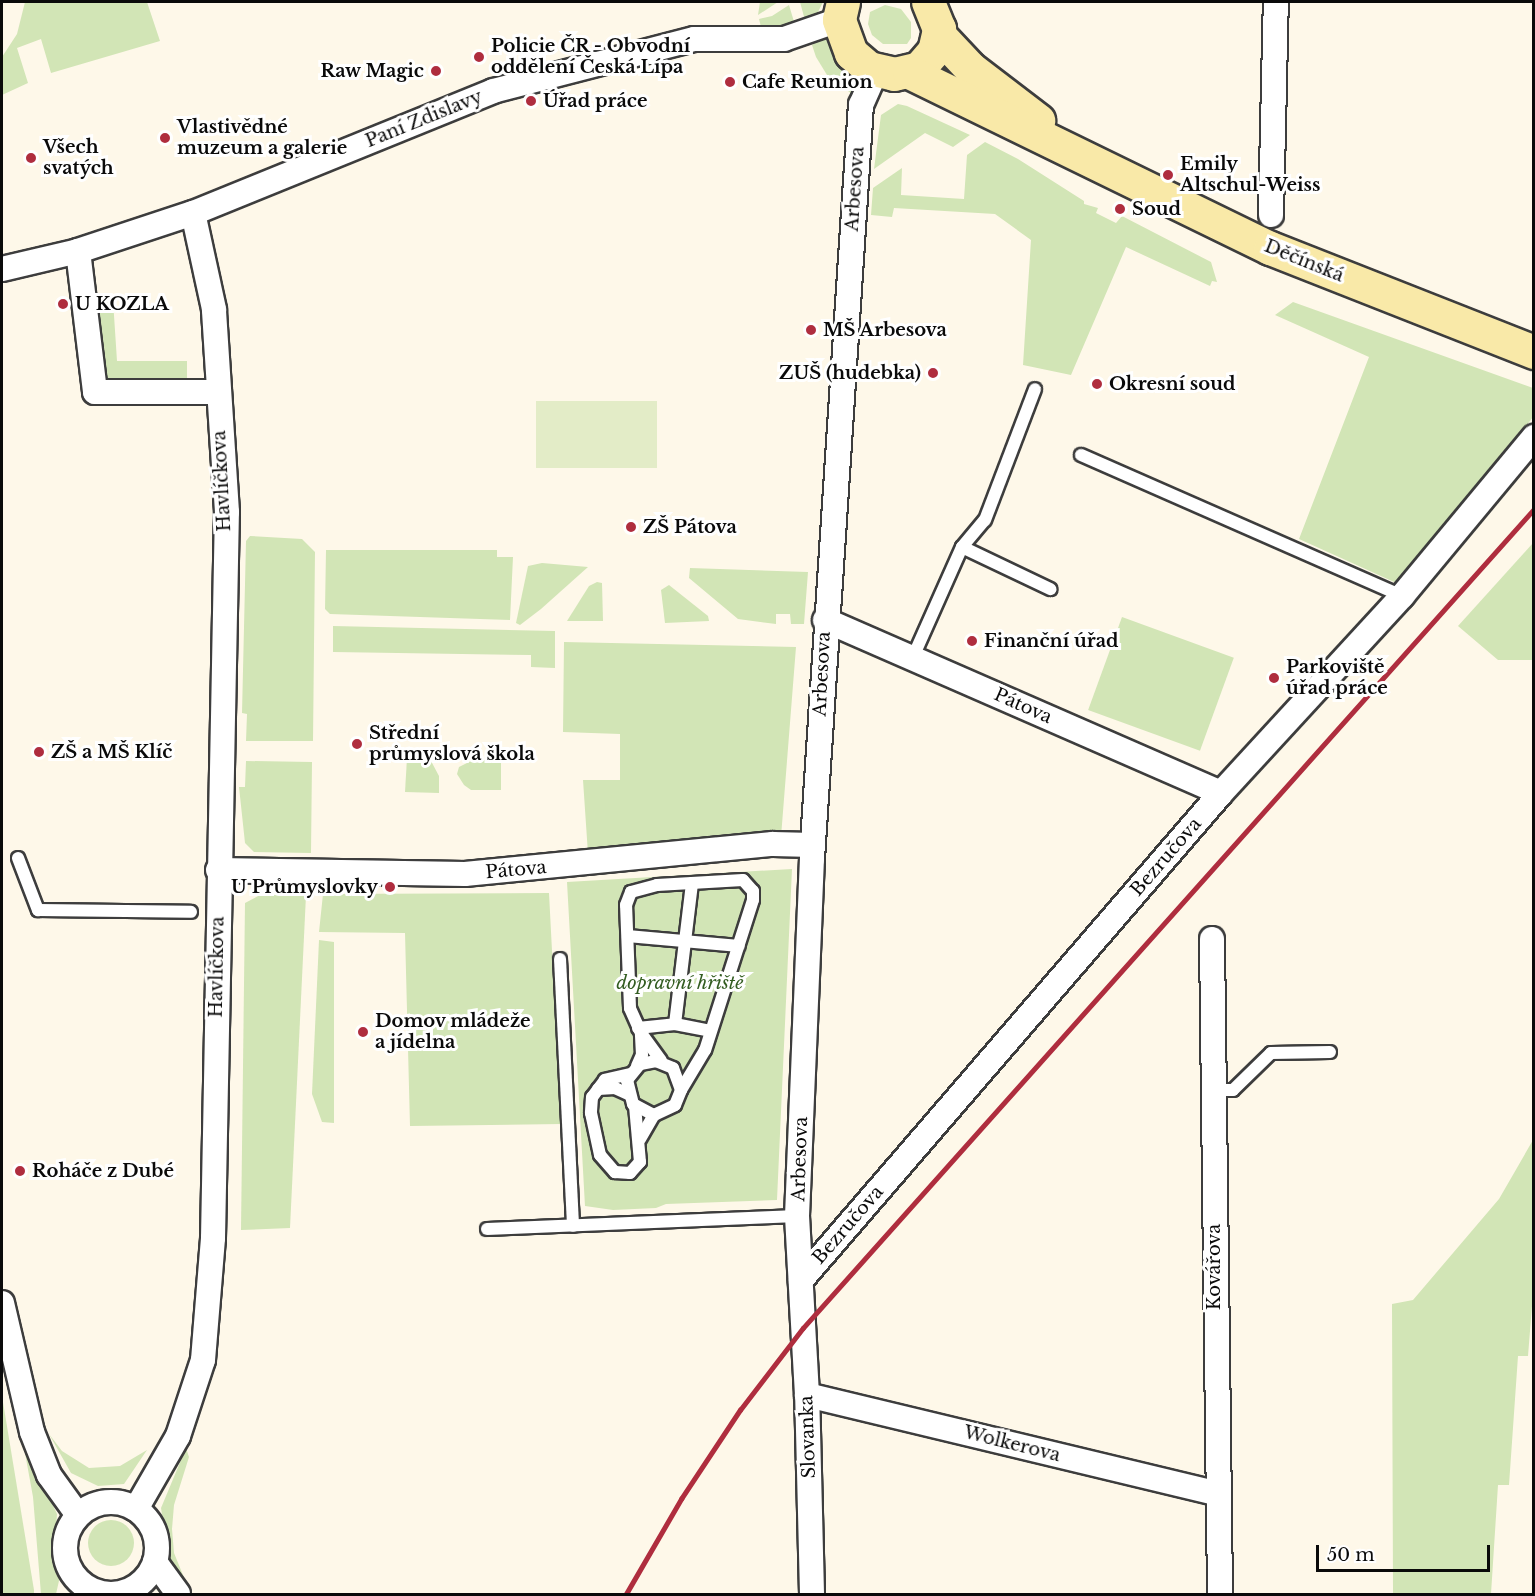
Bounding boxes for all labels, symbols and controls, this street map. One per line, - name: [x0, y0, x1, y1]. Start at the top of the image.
- place label: Policie ČR - Obvodní oddělení Česká Lípa: [491, 36, 691, 78]
- marker: Policie ČR - Obvodní oddělení Česká Lípa: [472, 50, 486, 64]
- place label: Raw Magic: [320, 60, 424, 82]
- marker: Raw Magic: [429, 64, 443, 78]
- place label: Cafe Reunion: [742, 71, 873, 93]
- marker: Cafe Reunion: [723, 75, 737, 89]
- street label: Paní Zdislavy: [362, 86, 486, 152]
- place label: Úřad práce: [543, 90, 647, 112]
- marker: Úřad práce: [524, 94, 538, 108]
- place label: Vlastivědné muzeum a galerie: [177, 117, 347, 160]
- marker: Vlastivědné muzeum a galerie: [158, 131, 172, 145]
- place label: Všech svatých: [43, 137, 114, 180]
- street label: Arbesova: [841, 146, 869, 232]
- marker: Všech svatých: [24, 151, 38, 165]
- place label: Emily Altschul-Weiss: [1180, 154, 1320, 196]
- marker: Emily Altschul-Weiss: [1161, 168, 1175, 182]
- place label: Soud: [1132, 198, 1181, 220]
- marker: Soud: [1113, 202, 1127, 216]
- street label: Děčínská: [1261, 235, 1347, 287]
- place label: U KOZLA: [75, 293, 169, 315]
- marker: U KOZLA: [56, 297, 70, 311]
- place label: MŠ Arbesova: [823, 319, 948, 341]
- marker: MŠ Arbesova: [804, 323, 818, 337]
- place label: ZUŠ (hudebka): [779, 362, 921, 384]
- marker: ZUŠ (hudebka): [926, 366, 940, 380]
- place label: Okresní soud: [1109, 373, 1235, 395]
- marker: Okresní soud: [1090, 377, 1104, 391]
- street label: Havlíčkova: [209, 430, 235, 532]
- place label: ZŠ Pátova: [643, 516, 737, 538]
- marker: ZŠ Pátova: [624, 520, 638, 534]
- place label: Finanční úřad: [984, 630, 1118, 652]
- street label: Arbesova: [809, 631, 835, 717]
- marker: Finanční úřad: [965, 634, 979, 648]
- place label: Parkoviště úřad práce: [1286, 657, 1388, 700]
- marker: Parkoviště úřad práce: [1267, 671, 1281, 685]
- street label: Pátova: [991, 684, 1055, 728]
- place label: Střední průmyslová škola: [369, 723, 535, 766]
- marker: Střední průmyslová škola: [350, 737, 364, 751]
- place label: ZŠ a MŠ Klíč: [51, 741, 172, 763]
- marker: ZŠ a MŠ Klíč: [32, 745, 46, 759]
- street label: Bezručova: [1126, 813, 1206, 901]
- street label: Pátova: [485, 857, 547, 883]
- place label: U Průmyslovky: [231, 876, 378, 898]
- marker: U Průmyslovky: [383, 880, 397, 894]
- street label: Havlíčkova: [205, 916, 229, 1018]
- park label: dopravní hřiště: [616, 972, 744, 994]
- place label: Domov mládeže a jídelna: [375, 1011, 531, 1054]
- marker: Domov mládeže a jídelna: [356, 1025, 370, 1039]
- street label: Arbesova: [788, 1116, 812, 1202]
- place label: Roháče z Dubé: [32, 1160, 174, 1182]
- marker: Roháče z Dubé: [13, 1164, 27, 1178]
- street label: Bezručova: [808, 1181, 888, 1269]
- street label: Kovářova: [1203, 1224, 1225, 1310]
- street label: Slovanka: [796, 1395, 820, 1479]
- street label: Wolkerova: [962, 1422, 1062, 1466]
- scale bar: [1319, 1533, 1493, 1571]
- text: 50 m: [1327, 1544, 1375, 1566]

